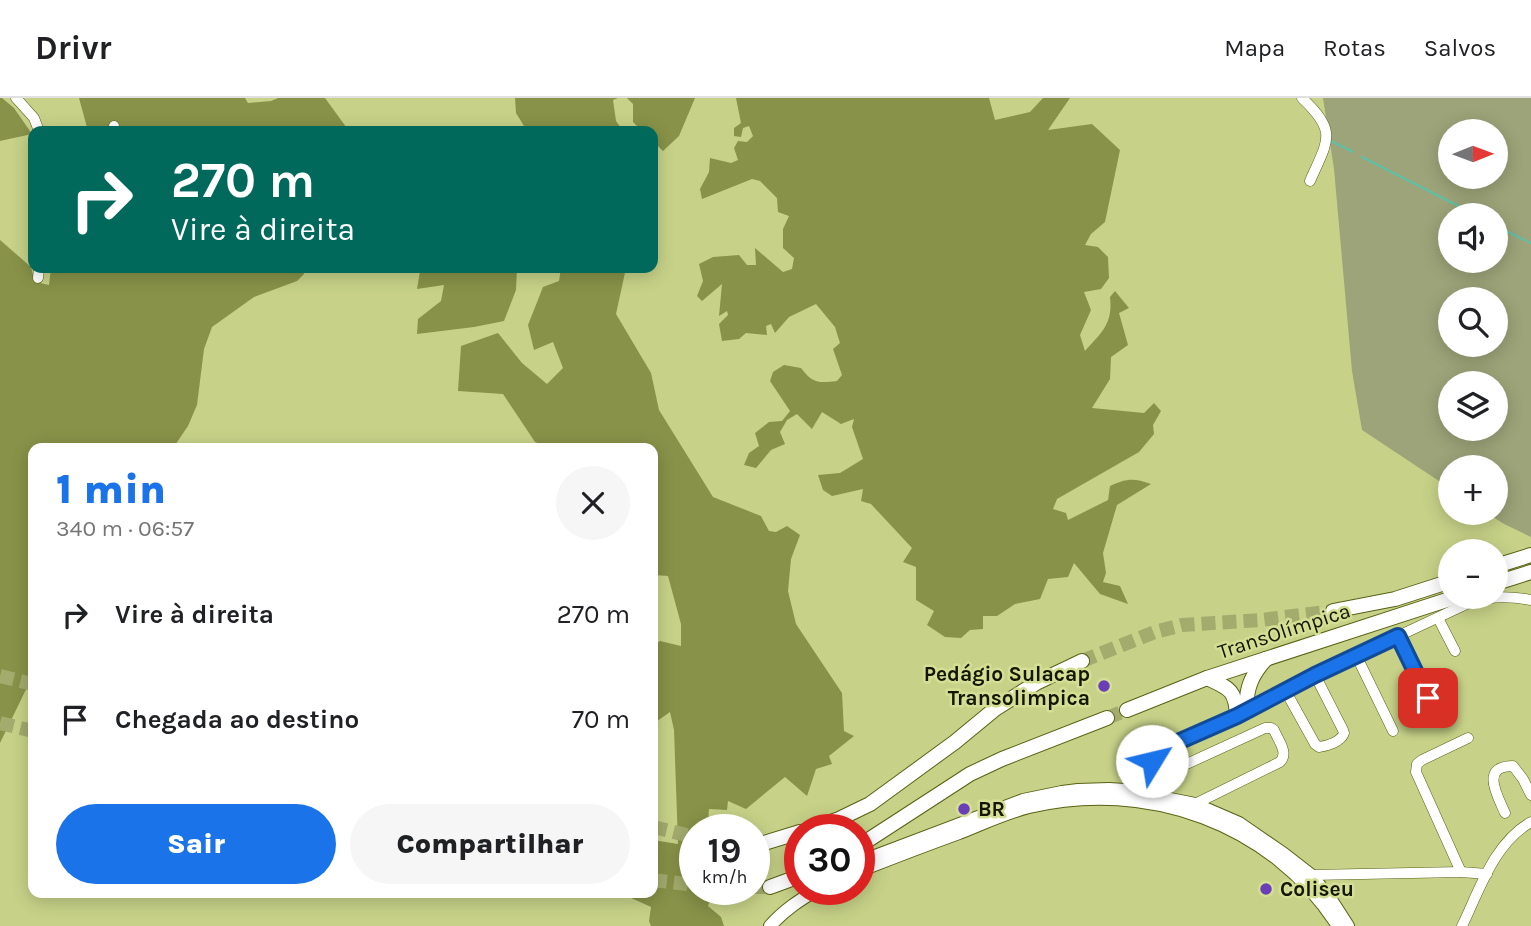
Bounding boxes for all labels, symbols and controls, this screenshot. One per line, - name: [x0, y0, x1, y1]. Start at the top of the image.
- text: Drivr: [35, 29, 112, 67]
- text: Mapa: [1224, 34, 1285, 62]
- text: Rotas: [1323, 34, 1386, 62]
- text: Salvos: [1424, 34, 1496, 62]
- north arrow: [1438, 119, 1508, 189]
- map controls: [1438, 119, 1508, 609]
- text: 270 m: [171, 152, 315, 209]
- icon: right: [56, 154, 147, 245]
- button: sound: [1438, 203, 1508, 273]
- text: Vire à direita: [171, 211, 355, 248]
- button: search: [1438, 287, 1508, 357]
- button: layers: [1438, 371, 1508, 441]
- button: +: [1438, 455, 1508, 525]
- text: 1 min: [56, 464, 166, 514]
- button: close: [556, 466, 630, 540]
- text: 340 m · 06:57: [56, 515, 194, 542]
- button: −: [1438, 539, 1508, 609]
- icon: right: [56, 596, 94, 634]
- street label: TransOlímpica: [1215, 598, 1353, 664]
- text: Vire à direita: [115, 599, 274, 630]
- text: 270 m: [557, 599, 630, 630]
- place label: Pedágio Sulacap Transolimpica: [924, 662, 1090, 710]
- pin: [1398, 668, 1458, 728]
- marker: Pedágio Sulacap Transolimpica: [1096, 678, 1112, 694]
- icon: arrive: [1409, 679, 1447, 717]
- icon: arrive: [56, 701, 94, 739]
- text: Chegada ao destino: [115, 704, 359, 735]
- text: 70 m: [572, 704, 630, 735]
- position arrow: [1115, 724, 1189, 798]
- place label: BR: [978, 797, 1005, 821]
- marker: BR: [956, 801, 972, 817]
- button: Sair: [56, 804, 336, 884]
- button: Compartilhar: [350, 804, 630, 884]
- speed limit sign: 30: [784, 814, 875, 905]
- text: 19: [708, 830, 741, 871]
- text: km/h: [702, 866, 747, 888]
- place label: Coliseu: [1280, 877, 1354, 901]
- marker: Coliseu: [1258, 881, 1274, 897]

